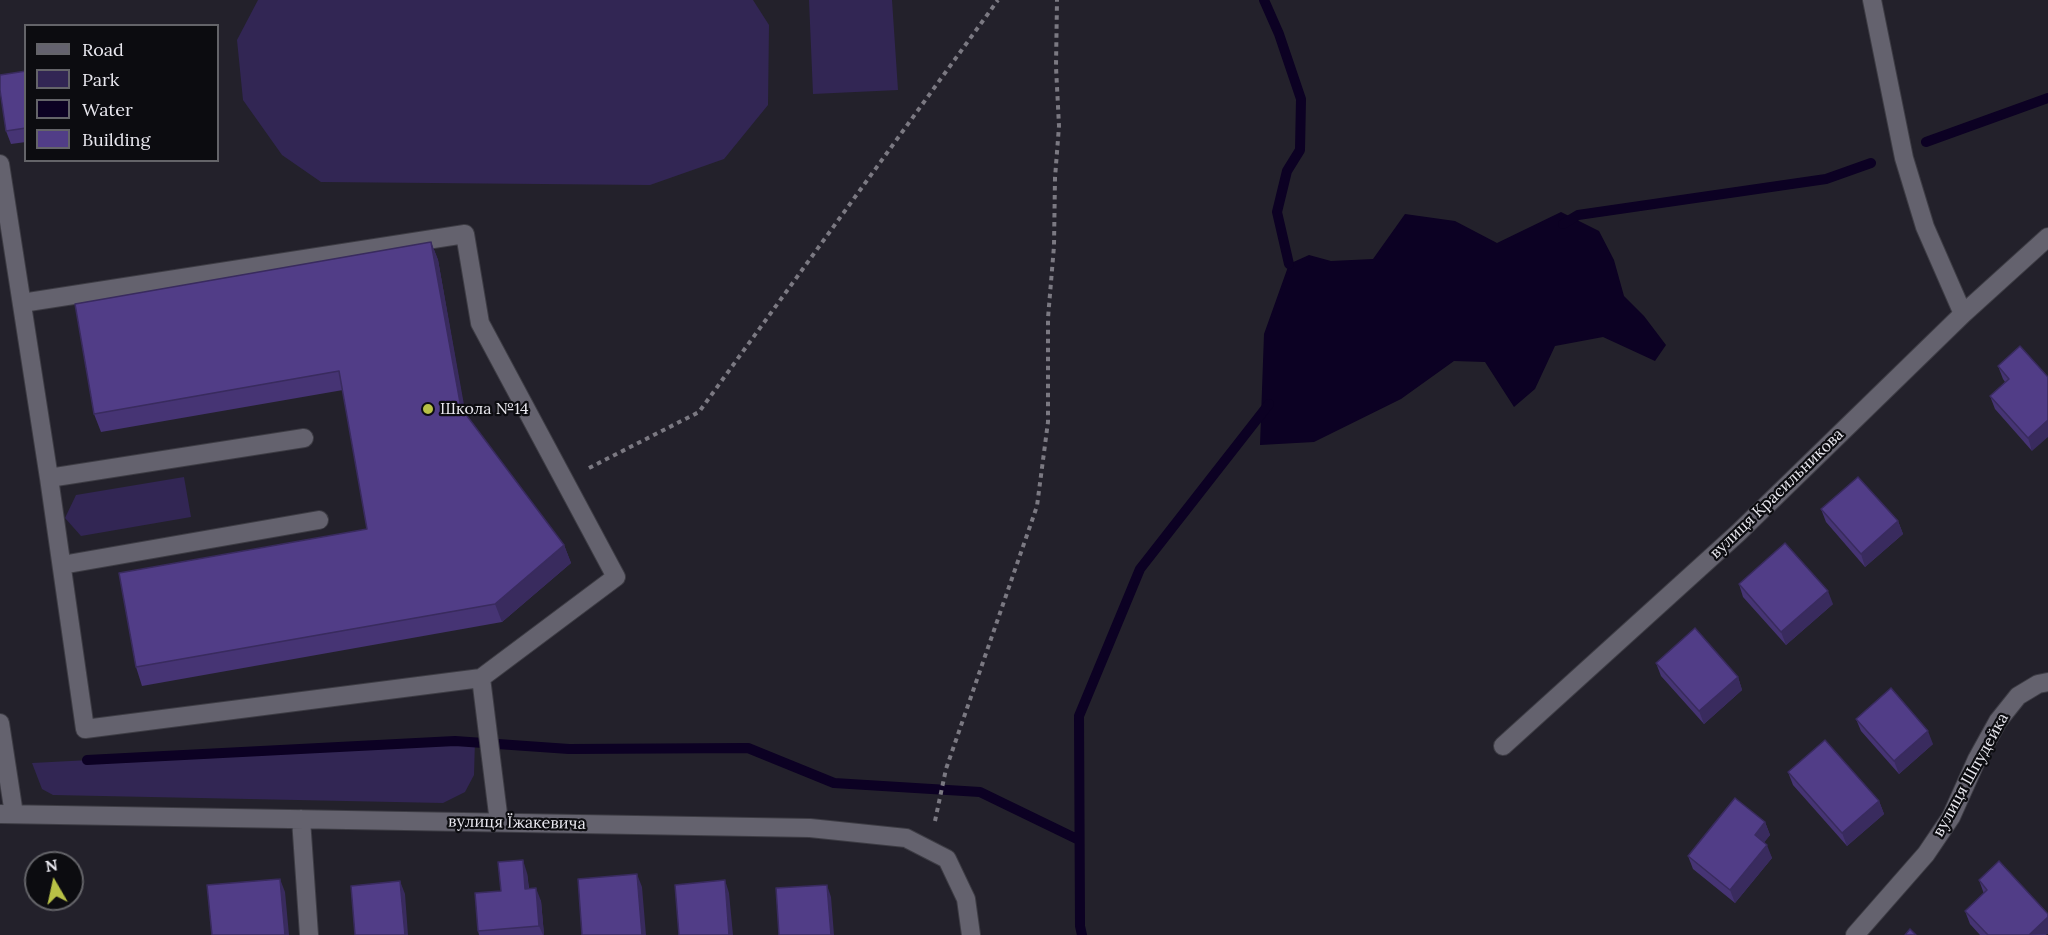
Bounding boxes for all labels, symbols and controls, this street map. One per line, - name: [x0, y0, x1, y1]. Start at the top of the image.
- legend: [24, 24, 219, 162]
- text: Road: [82, 38, 124, 61]
- text: Park: [82, 68, 119, 91]
- text: Water: [82, 98, 133, 121]
- text: Building: [82, 128, 150, 151]
- place label: Школа №14: [440, 399, 529, 419]
- marker: Школа №14: [421, 402, 435, 416]
- street label: вулиця Красильникова: [1706, 425, 1848, 563]
- street label: вулиця Шпудейка: [1929, 710, 2013, 840]
- street label: вулиця Їжакевича: [448, 812, 586, 834]
- north arrow: [24, 851, 84, 911]
- text: N: [44, 854, 59, 876]

